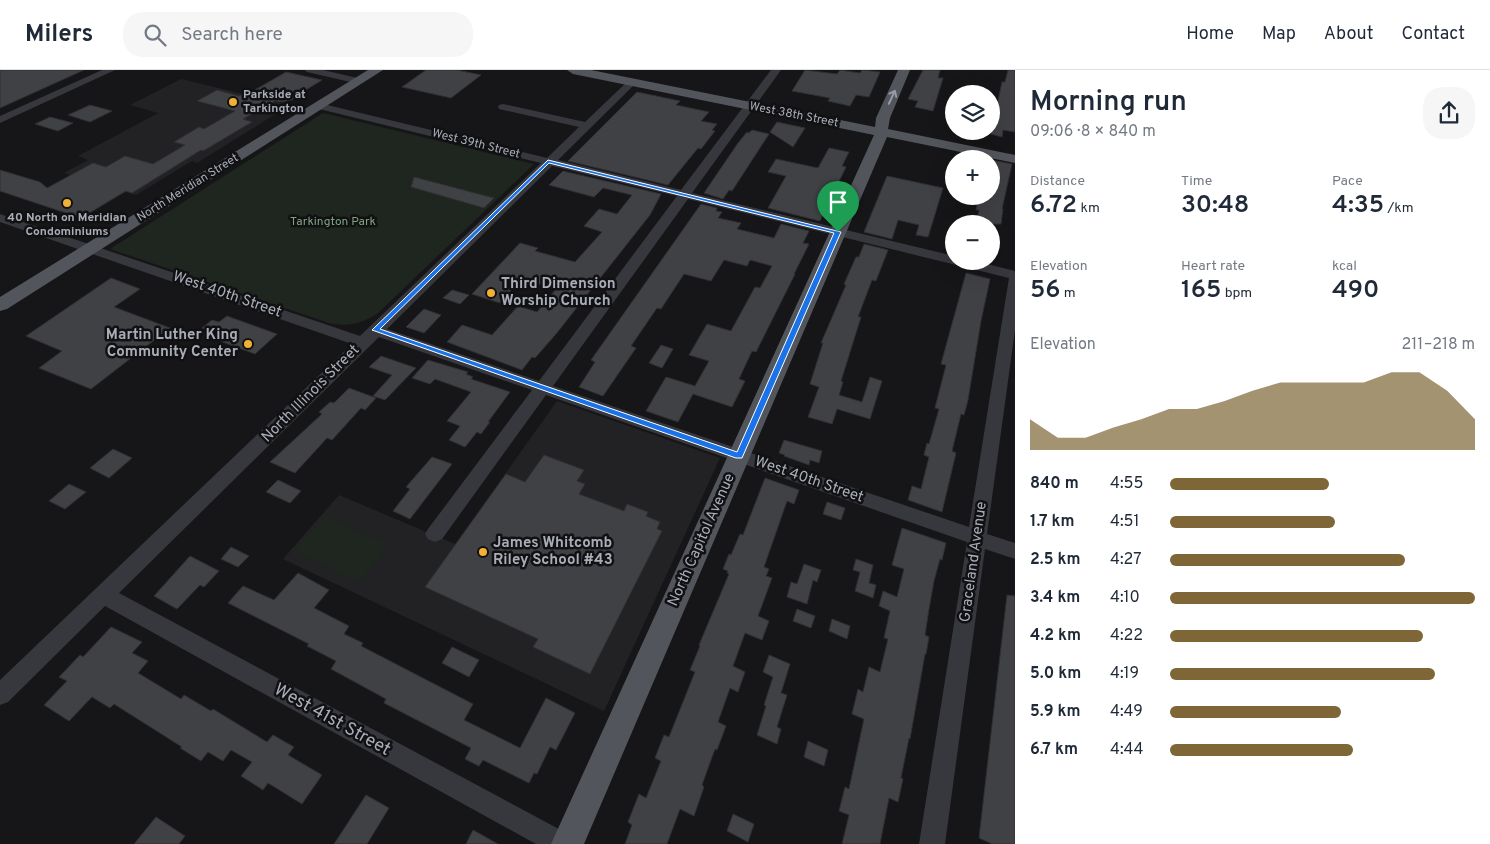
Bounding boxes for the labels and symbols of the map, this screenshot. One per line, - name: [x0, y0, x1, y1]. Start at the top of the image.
- place label: Parkside at Tarkington: [243, 87, 306, 117]
- one-way arrow: [888, 90, 897, 105]
- marker: Parkside at Tarkington: [227, 96, 239, 108]
- street label: West 38th Street: [748, 99, 840, 131]
- street label: West 39th Street: [430, 125, 522, 163]
- street label: North Meridian Street: [134, 150, 242, 226]
- pin: [817, 181, 859, 232]
- marker: 40 North on Meridian Condominiums: [61, 197, 73, 209]
- place label: 40 North on Meridian Condominiums: [7, 210, 127, 240]
- park label: Tarkington Park: [290, 214, 376, 230]
- street label: West 40th Street: [170, 267, 284, 323]
- place label: Third Dimension Worship Church: [501, 275, 616, 311]
- marker: Third Dimension Worship Church: [485, 287, 497, 299]
- place label: Martin Luther King Community Center: [106, 326, 239, 362]
- marker: Martin Luther King Community Center: [242, 338, 254, 350]
- street label: North Illinois Street: [258, 341, 364, 447]
- street label: West 40th Street: [752, 452, 866, 508]
- street label: North Capitol Avenue: [664, 471, 740, 609]
- street label: Graceland Avenue: [956, 500, 992, 624]
- place label: James Whitcomb Riley School #43: [493, 534, 613, 570]
- marker: James Whitcomb Riley School #43: [477, 546, 489, 558]
- street label: West 41st Street: [270, 678, 394, 762]

